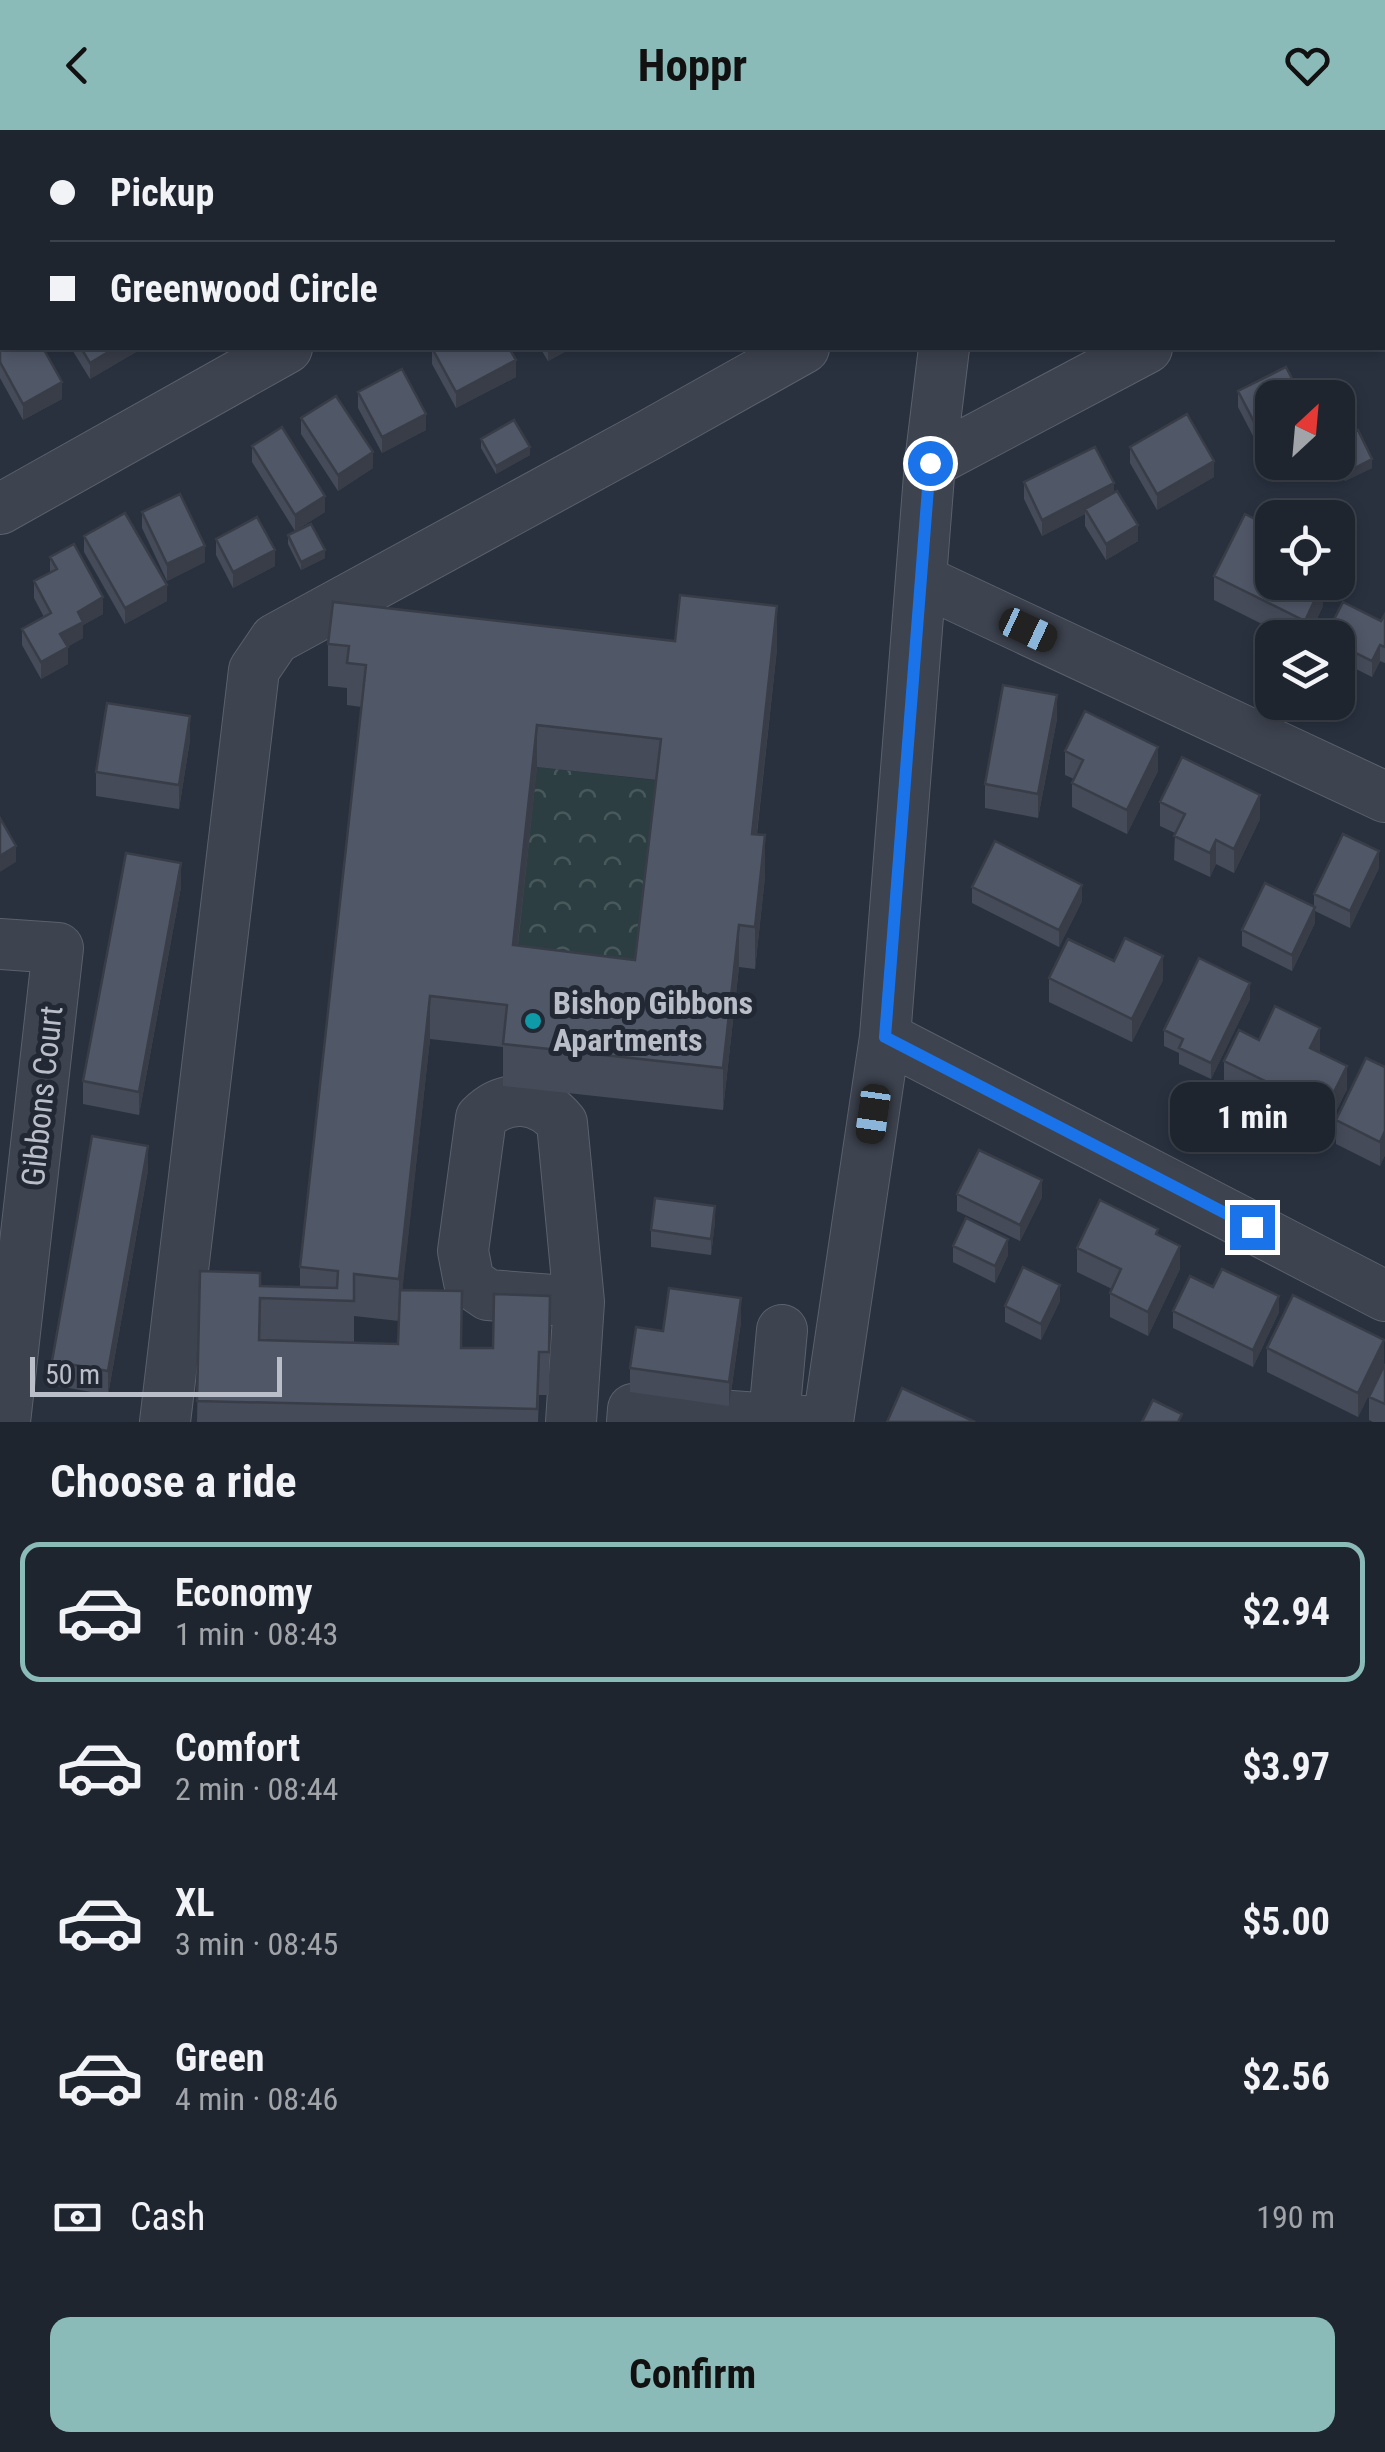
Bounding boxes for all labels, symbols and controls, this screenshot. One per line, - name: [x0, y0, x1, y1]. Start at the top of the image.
- icon: back: [50, 38, 105, 93]
- icon: heart: [1280, 38, 1335, 93]
- text: Hoppr: [638, 39, 747, 92]
- text: Pickup: [110, 171, 214, 215]
- text: Greenwood Circle: [110, 267, 378, 311]
- north arrow: [1255, 380, 1355, 480]
- map controls: [1255, 380, 1355, 720]
- route start: [908, 441, 953, 486]
- button: locate: [1255, 500, 1355, 600]
- car: [994, 604, 1062, 656]
- button: layers: [1255, 620, 1355, 720]
- place label: Bishop Gibbons Apartments: [553, 984, 753, 1059]
- street label: Gibbons Court: [14, 1004, 70, 1188]
- marker: Bishop Gibbons Apartments: [522, 1010, 544, 1032]
- car: [854, 1082, 892, 1146]
- callout: 1 min: [1170, 1082, 1334, 1152]
- text: 1 min: [1217, 1098, 1288, 1136]
- route end: [1230, 1205, 1275, 1250]
- scale bar: [30, 1352, 282, 1396]
- text: 50 m: [45, 1358, 100, 1391]
- text: Choose a ride: [50, 1455, 297, 1508]
- icon: car: [55, 1567, 145, 1657]
- text: Economy: [175, 1571, 312, 1615]
- text: $2.94: [1242, 1590, 1330, 1634]
- text: 1 min · 08:43: [175, 1615, 338, 1653]
- icon: car: [55, 1722, 145, 1812]
- text: Comfort: [175, 1726, 300, 1770]
- text: $3.97: [1242, 1745, 1330, 1789]
- text: 2 min · 08:44: [175, 1770, 338, 1808]
- icon: car: [55, 1877, 145, 1967]
- text: XL: [175, 1881, 214, 1925]
- text: $5.00: [1242, 1900, 1330, 1944]
- text: 3 min · 08:45: [175, 1925, 338, 1963]
- icon: car: [55, 2032, 145, 2122]
- text: Green: [175, 2036, 265, 2080]
- text: $2.56: [1242, 2055, 1330, 2099]
- text: 4 min · 08:46: [175, 2080, 338, 2118]
- icon: cash: [50, 2190, 105, 2245]
- text: Cash: [130, 2195, 205, 2239]
- text: 190 m: [1256, 2198, 1335, 2236]
- button: Confirm: [50, 2317, 1335, 2432]

